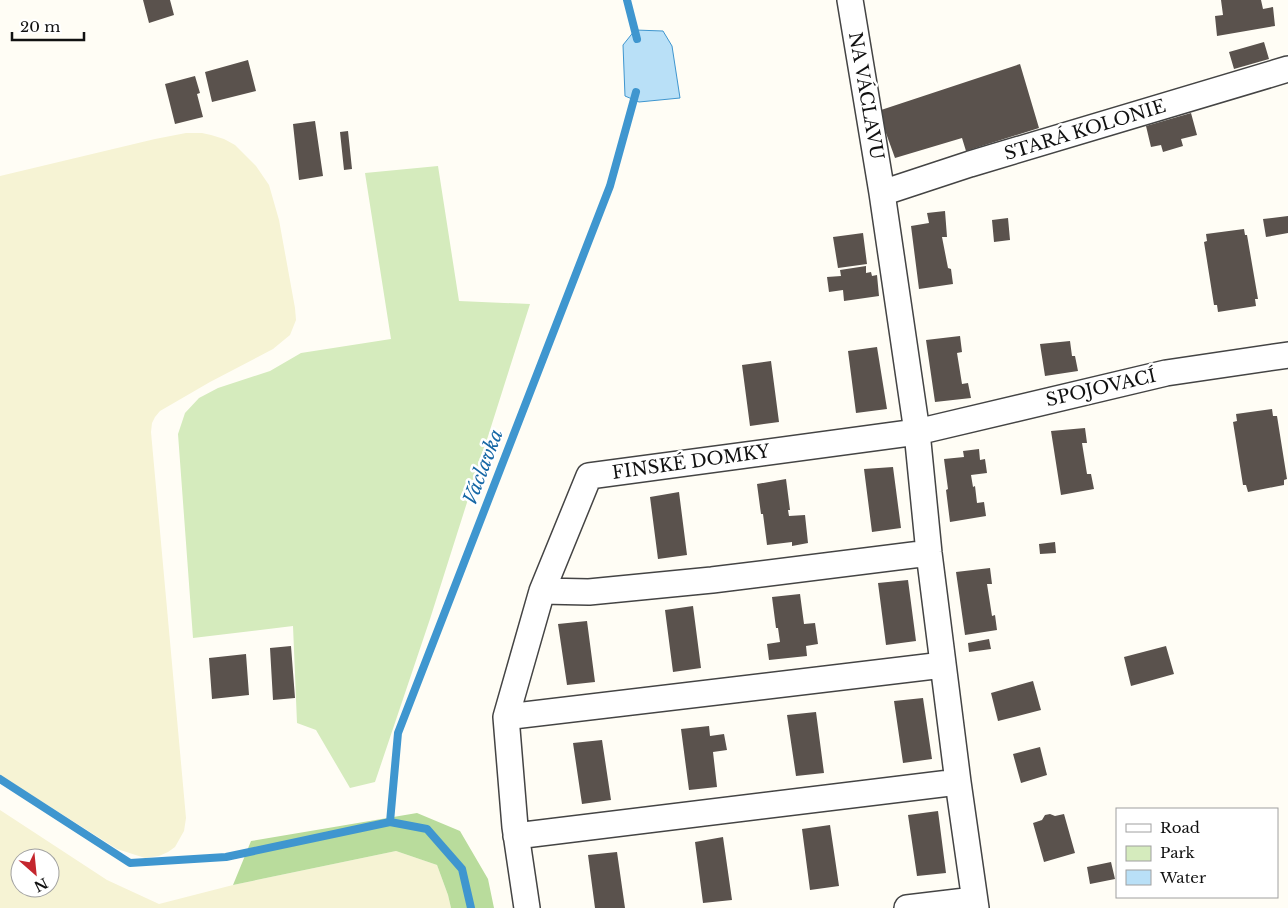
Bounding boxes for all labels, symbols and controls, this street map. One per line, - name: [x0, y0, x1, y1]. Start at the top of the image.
- scale bar: [12, 10, 85, 42]
- text: 20 m: [20, 17, 60, 36]
- street label: NA VÁCLAVU: [844, 30, 889, 162]
- street label: STARÁ KOLONIE: [1001, 94, 1168, 165]
- street label: SPOJOVACÍ: [1044, 364, 1158, 411]
- water label: Václavka: [458, 426, 508, 508]
- street label: FINSKÉ DOMKY: [611, 439, 772, 484]
- legend: [1116, 808, 1278, 898]
- text: Road: [1160, 818, 1200, 837]
- text: Park: [1160, 843, 1196, 862]
- north arrow: [10, 848, 60, 898]
- text: Water: [1159, 868, 1207, 887]
- text: N: [31, 874, 51, 896]

